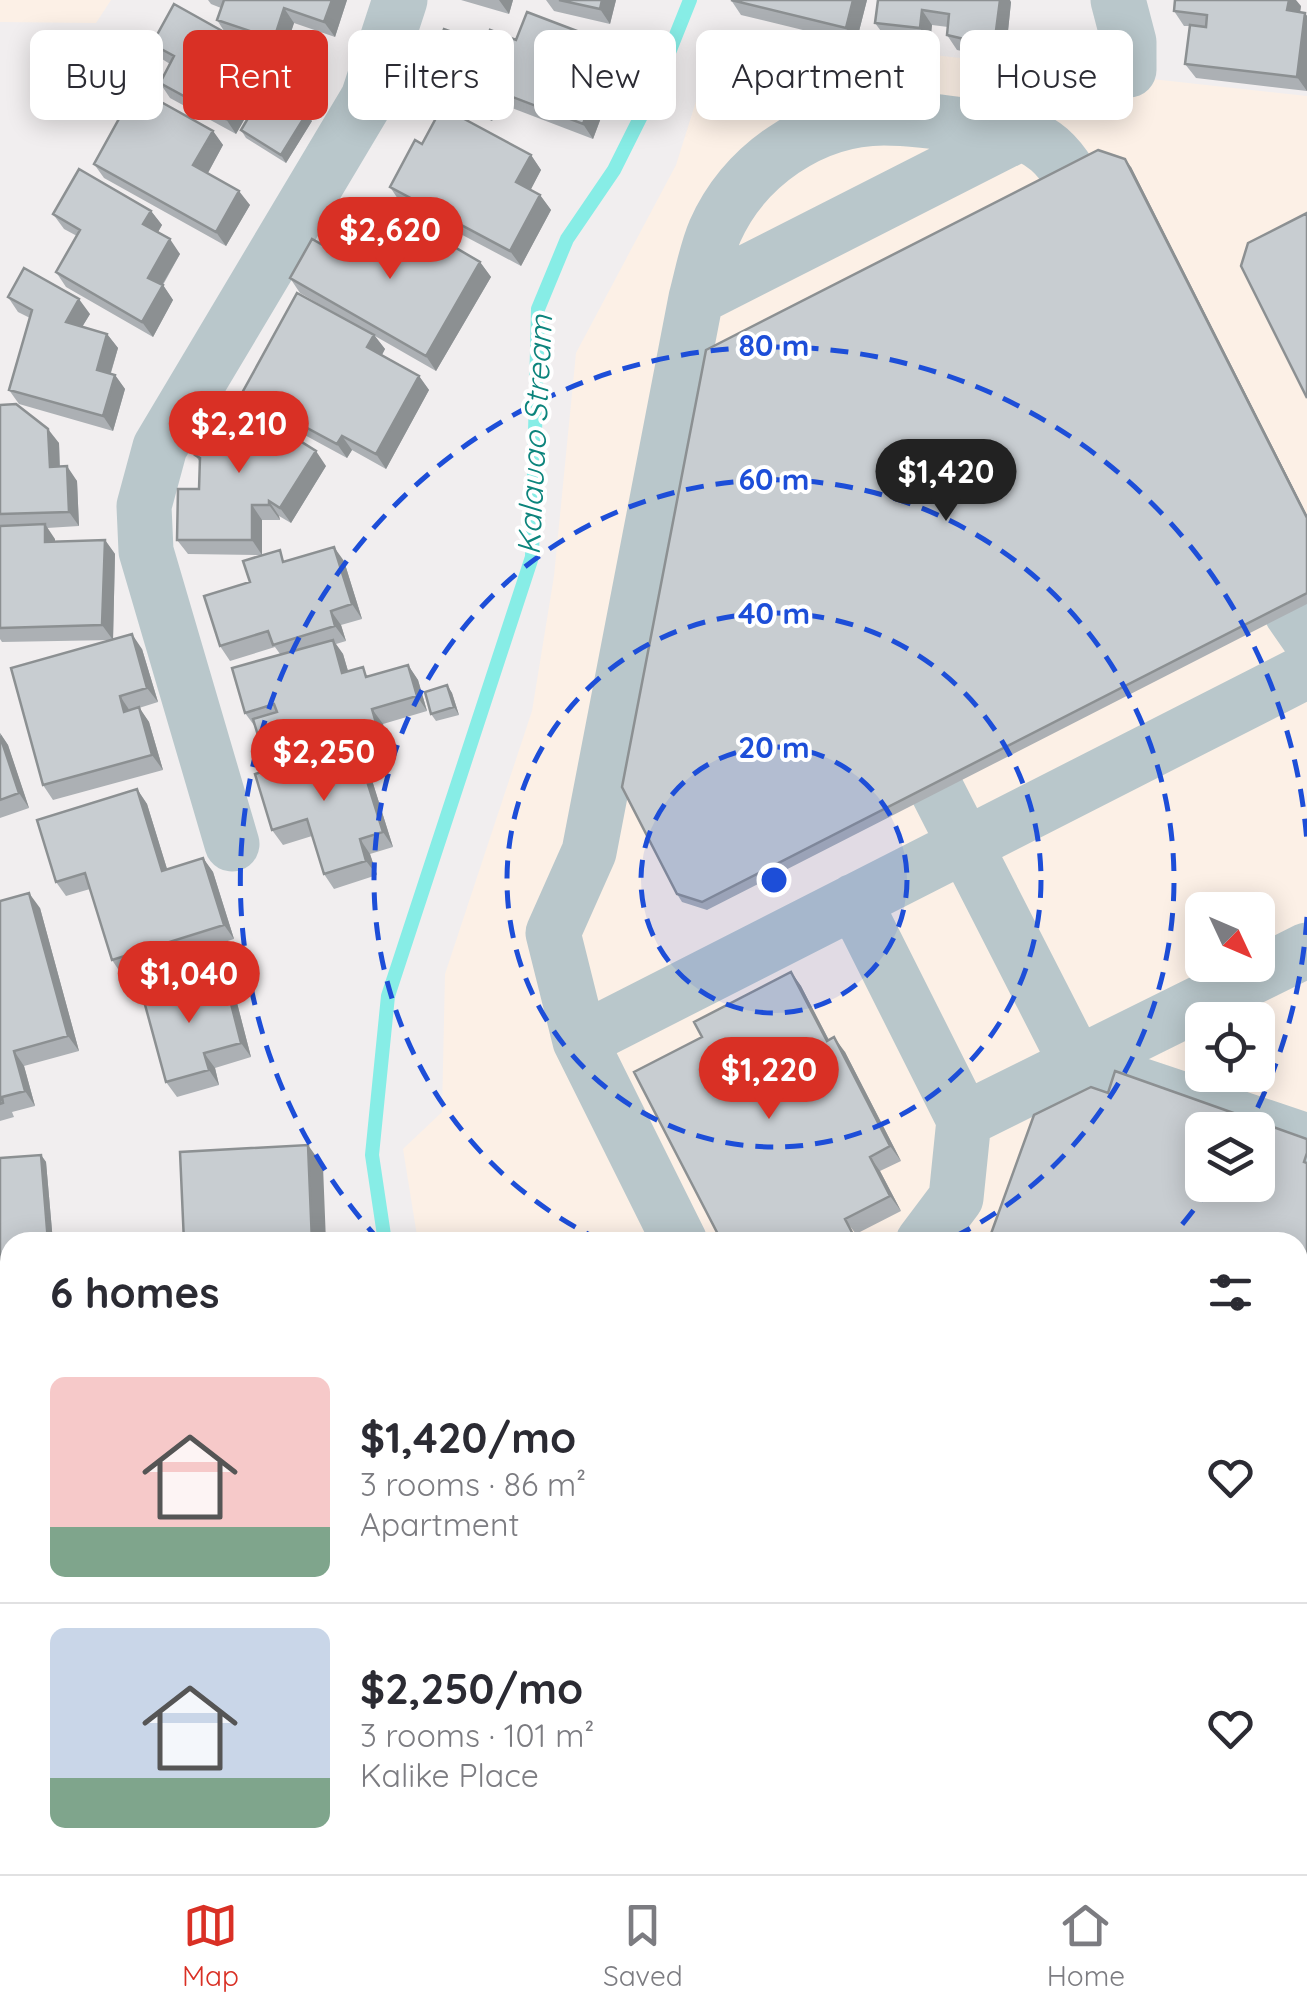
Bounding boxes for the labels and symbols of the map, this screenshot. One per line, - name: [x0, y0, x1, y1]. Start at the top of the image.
- pin: $2,620: [309, 197, 471, 282]
- water label: Kalauao Stream: [508, 313, 560, 556]
- text: 80 m: [739, 326, 809, 364]
- pin: $2,210: [158, 391, 320, 476]
- pin: $1,420: [865, 439, 1027, 524]
- text: 60 m: [738, 460, 810, 498]
- text: 40 m: [738, 594, 810, 632]
- pin: $2,250: [243, 719, 405, 804]
- text: 20 m: [738, 728, 810, 766]
- centre of rings: [756, 862, 792, 898]
- north arrow: [1185, 892, 1275, 982]
- pin: $1,040: [108, 941, 270, 1026]
- pin: $1,220: [688, 1037, 850, 1122]

